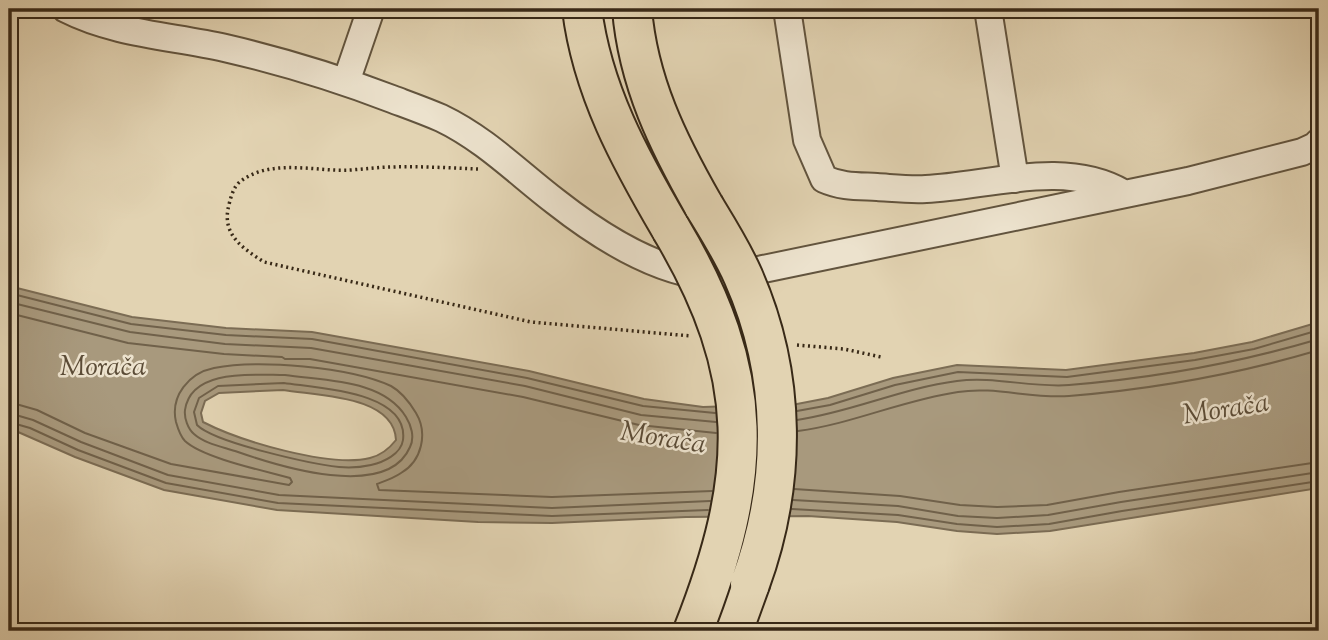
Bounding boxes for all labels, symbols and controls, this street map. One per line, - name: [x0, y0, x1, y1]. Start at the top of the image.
- water label: Morača: [60, 348, 146, 388]
- water label: Morača: [1180, 383, 1272, 437]
- water label: Morača: [617, 412, 709, 466]

